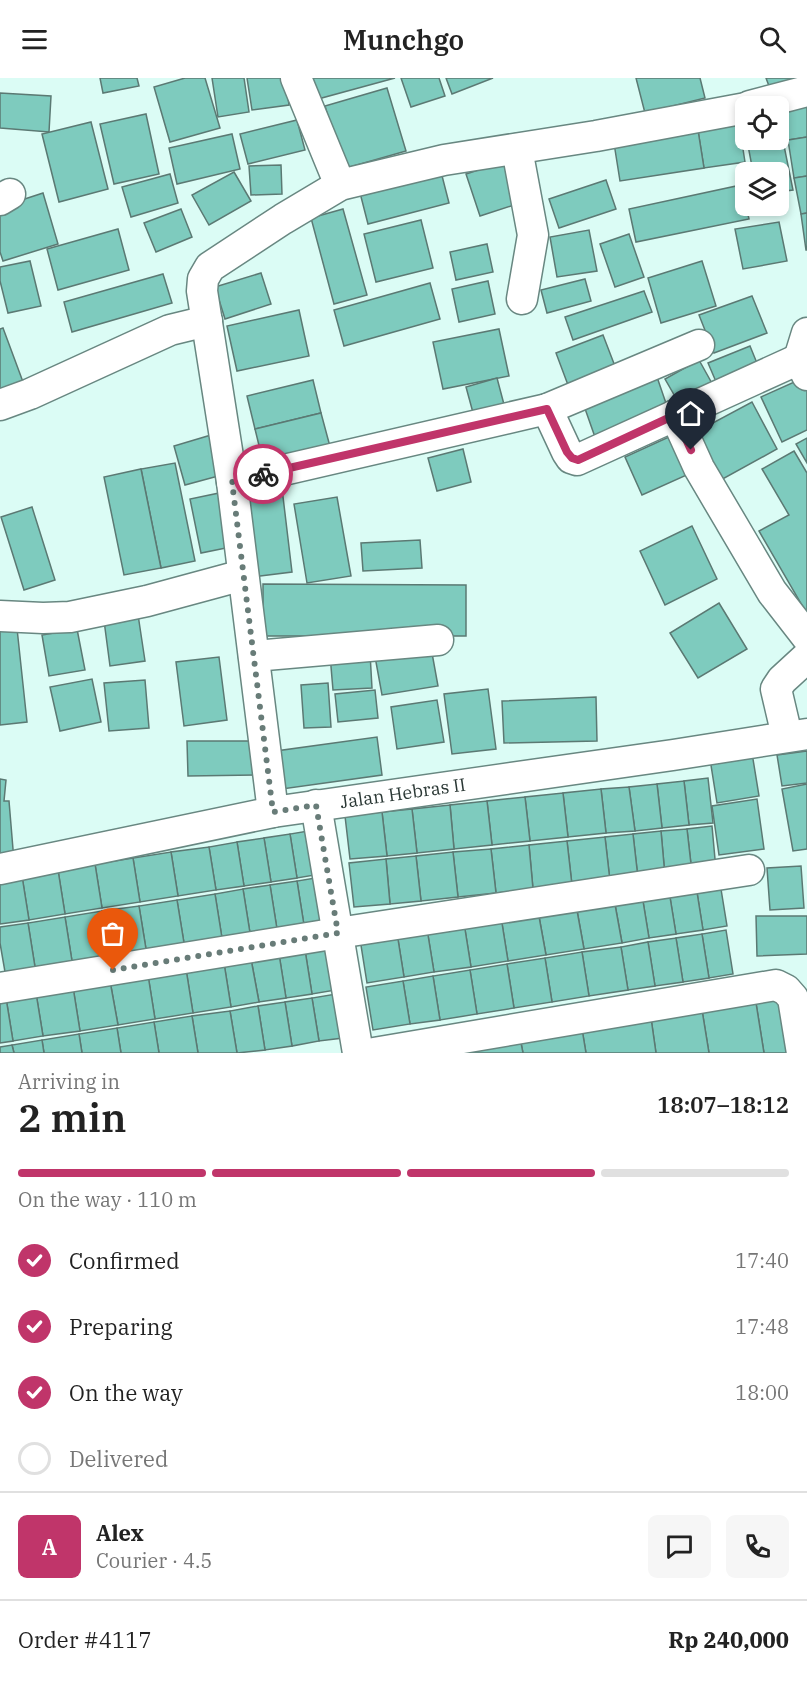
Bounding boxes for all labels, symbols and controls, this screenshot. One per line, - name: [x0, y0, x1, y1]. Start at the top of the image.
- text: Munchgo: [343, 22, 464, 57]
- icon: menu: [18, 23, 51, 56]
- icon: search: [756, 23, 789, 56]
- map controls: [735, 96, 789, 216]
- button: locate: [735, 96, 789, 150]
- button: layers: [735, 162, 789, 216]
- pin: [665, 388, 716, 450]
- icon: home: [674, 397, 707, 430]
- courier: [233, 444, 293, 504]
- icon: bike: [247, 458, 280, 491]
- street label: Jalan Hebras II: [338, 773, 467, 813]
- pin: [87, 908, 138, 970]
- icon: bag: [96, 917, 129, 950]
- text: Arriving in: [18, 1068, 120, 1095]
- text: 18:07–18:12: [657, 1090, 789, 1119]
- text: 2 min: [18, 1092, 126, 1143]
- text: On the way · 110 m: [18, 1186, 197, 1213]
- icon: check: [18, 1244, 51, 1277]
- text: Confirmed: [69, 1246, 180, 1275]
- text: 17:40: [735, 1247, 789, 1274]
- icon: check: [18, 1310, 51, 1343]
- text: Preparing: [69, 1312, 173, 1341]
- text: 17:48: [735, 1313, 789, 1340]
- icon: check: [18, 1376, 51, 1409]
- text: On the way: [69, 1378, 183, 1407]
- text: 18:00: [735, 1379, 789, 1406]
- text: Delivered: [69, 1444, 168, 1473]
- button: chat: [648, 1515, 711, 1578]
- button: phone: [726, 1515, 789, 1578]
- text: Alex: [96, 1518, 144, 1547]
- text: A: [42, 1532, 57, 1561]
- text: Courier · 4.5: [96, 1547, 212, 1574]
- text: Order #4117: [18, 1625, 152, 1654]
- text: Rp 240,000: [668, 1625, 789, 1654]

